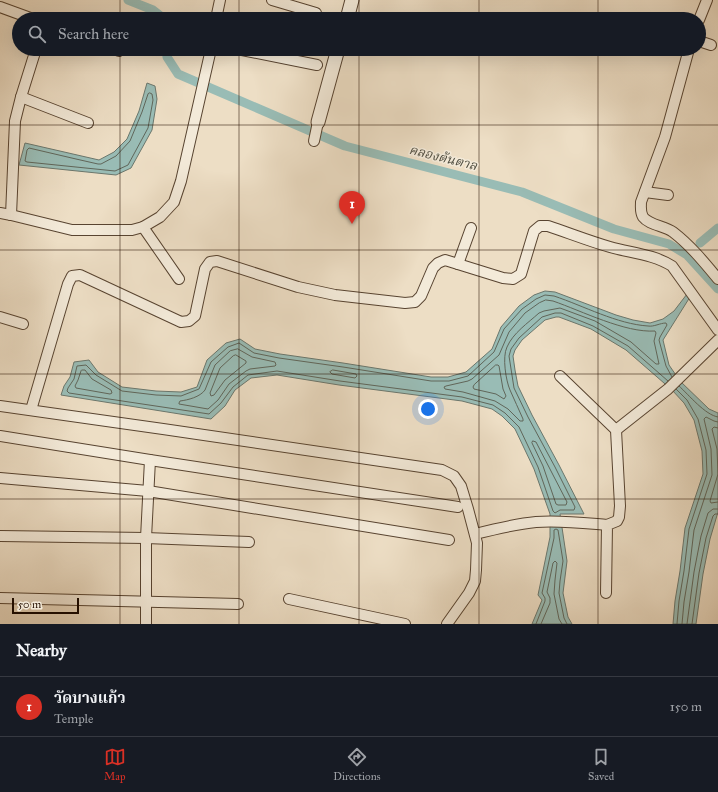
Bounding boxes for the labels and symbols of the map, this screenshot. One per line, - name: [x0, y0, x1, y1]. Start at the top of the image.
- water label: คลองต้นตาล: [407, 142, 480, 174]
- pin: 1: [339, 191, 365, 224]
- your location: [418, 399, 438, 419]
- scale bar: [12, 596, 79, 615]

